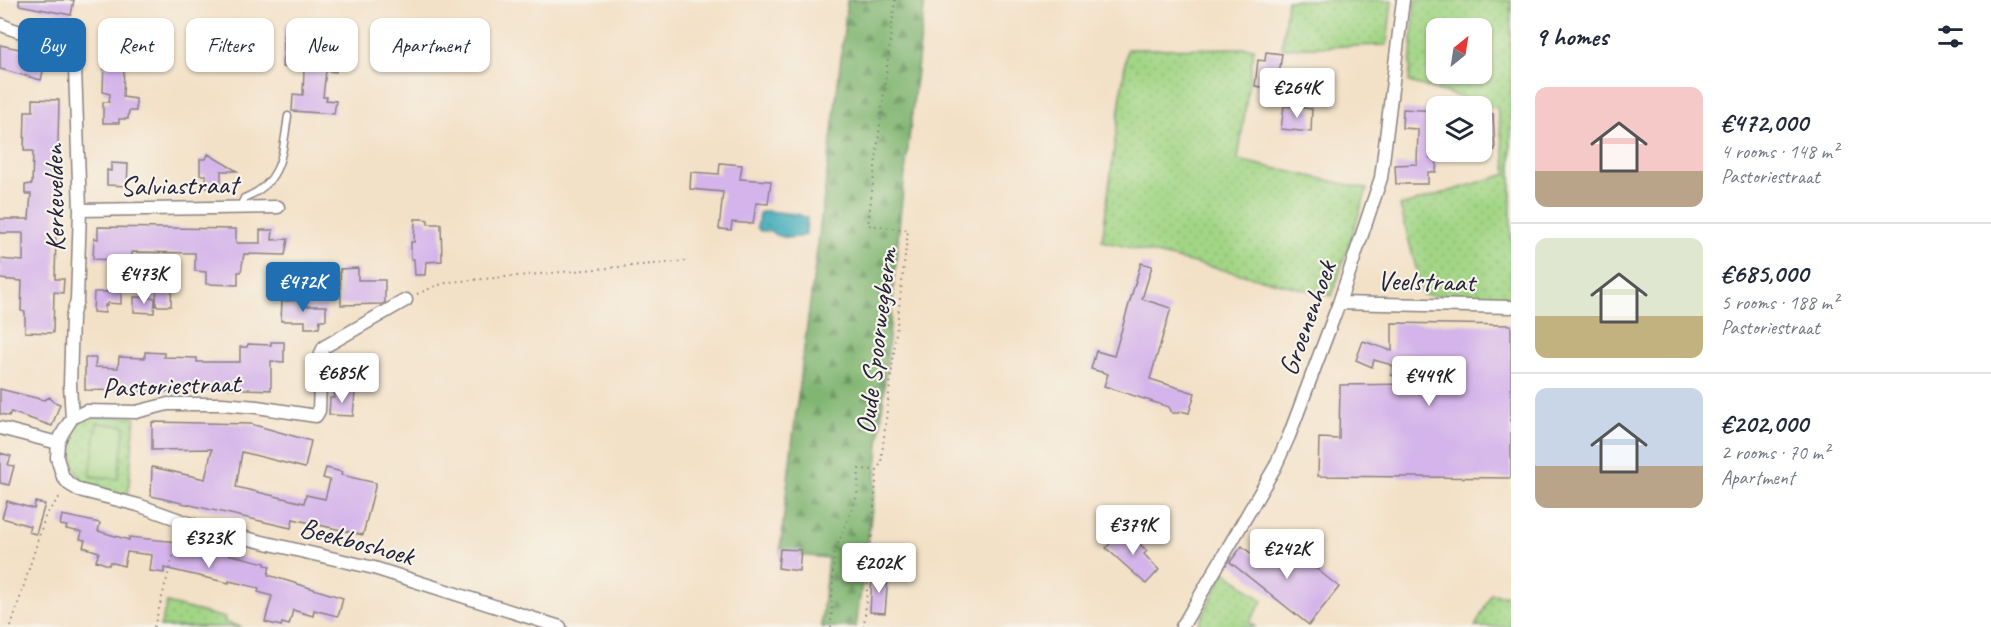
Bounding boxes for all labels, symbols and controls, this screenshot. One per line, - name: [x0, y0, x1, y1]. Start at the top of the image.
- chip: Buy: [18, 18, 86, 72]
- chip: Rent: [98, 18, 174, 72]
- chip: Filters: [186, 18, 274, 72]
- chip: New: [286, 18, 358, 72]
- chip: Apartment: [370, 18, 490, 72]
- north arrow: [1426, 18, 1492, 84]
- map controls: [1426, 18, 1492, 162]
- text: 9 homes: [1535, 20, 1608, 53]
- icon: filters: [1934, 20, 1967, 53]
- pin: €264K: [1255, 68, 1339, 119]
- text: €264K: [1274, 75, 1320, 100]
- button: layers: [1426, 96, 1492, 162]
- text: €472,000: [1721, 106, 1808, 139]
- icon: home: [1583, 111, 1655, 183]
- text: 4 rooms · 148 m²: [1721, 139, 1838, 164]
- street label: Kerkevelden: [36, 143, 72, 252]
- text: Pastoriestraat: [1721, 164, 1820, 189]
- street label: Salviastraat: [120, 166, 242, 204]
- street label: Oude Spoorwegberm: [847, 244, 905, 436]
- pin: €473K: [102, 254, 186, 305]
- street label: Groenenhoek: [1270, 254, 1344, 380]
- text: €685,000: [1721, 257, 1808, 290]
- text: €473K: [121, 261, 167, 286]
- pin: €472K: [261, 262, 345, 313]
- icon: home: [1583, 262, 1655, 334]
- street label: Veelstraat: [1377, 263, 1478, 299]
- text: €472K: [280, 269, 326, 294]
- text: 5 rooms · 188 m²: [1721, 290, 1838, 315]
- text: Pastoriestraat: [1721, 315, 1820, 340]
- pin: €685K: [300, 353, 384, 404]
- pin: €449K: [1387, 356, 1471, 407]
- text: €685K: [319, 360, 365, 385]
- text: €449K: [1406, 363, 1452, 388]
- street label: Pastoriestraat: [101, 365, 243, 405]
- text: €202,000: [1721, 407, 1808, 440]
- icon: home: [1583, 412, 1655, 484]
- text: 2 rooms · 70 m²: [1721, 440, 1829, 465]
- text: Apartment: [1721, 465, 1794, 490]
- pin: €379K: [1091, 505, 1175, 556]
- street label: Beekboshoek: [296, 509, 420, 573]
- text: €379K: [1110, 512, 1156, 537]
- pin: €323K: [167, 518, 251, 569]
- text: €323K: [186, 525, 232, 550]
- pin: €242K: [1245, 529, 1329, 580]
- text: €242K: [1264, 536, 1310, 561]
- pin: €202K: [837, 543, 921, 594]
- text: €202K: [856, 550, 902, 575]

